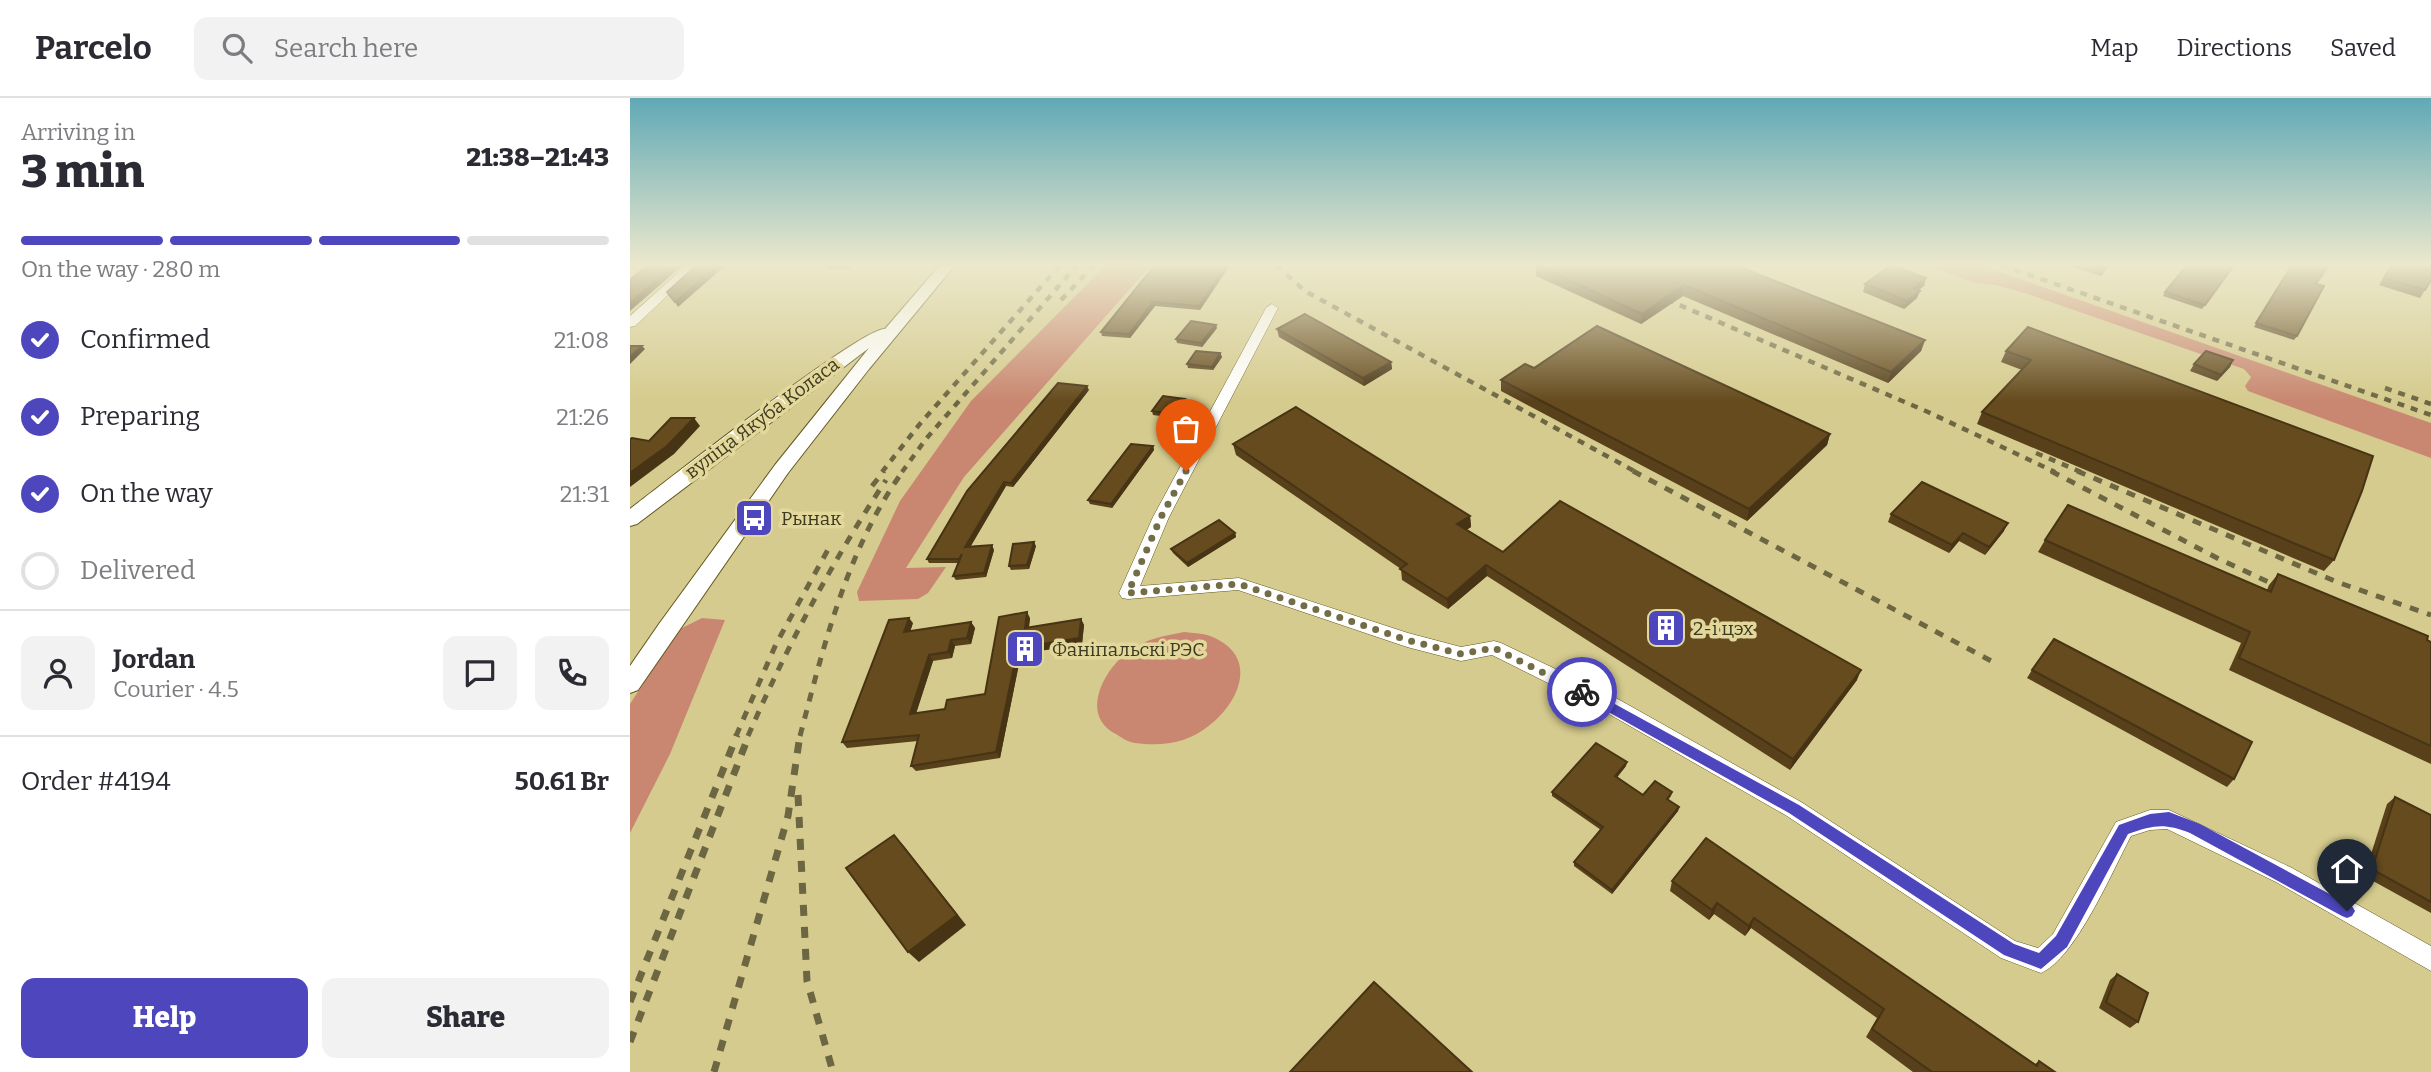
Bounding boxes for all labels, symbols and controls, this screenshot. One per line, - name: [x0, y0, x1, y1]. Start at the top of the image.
- search box: [194, 17, 684, 80]
- text: Parcelo: [35, 28, 152, 68]
- icon: search: [218, 29, 256, 67]
- text: Search here: [274, 33, 418, 64]
- text: Map: [2090, 34, 2139, 62]
- text: Directions: [2177, 34, 2292, 62]
- text: Saved: [2330, 34, 2396, 62]
- text: Arriving in: [21, 118, 135, 146]
- text: 21:38–21:43: [466, 142, 609, 173]
- text: 3 min: [21, 144, 144, 199]
- text: On the way · 280 m: [21, 255, 220, 283]
- icon: check: [21, 321, 59, 359]
- text: Confirmed: [80, 324, 210, 355]
- text: 21:08: [554, 326, 609, 354]
- street label: вуліца Якуба Коласа: [680, 352, 844, 483]
- icon: check: [21, 398, 59, 436]
- pin: [1156, 399, 1216, 471]
- text: Preparing: [80, 401, 200, 432]
- text: 21:26: [556, 403, 609, 431]
- icon: bag: [1167, 410, 1205, 448]
- icon: check: [21, 475, 59, 513]
- text: On the way: [80, 478, 213, 509]
- text: 21:31: [560, 480, 609, 508]
- bus stop icon: Рынак: [733, 497, 775, 539]
- place label: Рынак: [781, 507, 842, 530]
- text: Delivered: [80, 555, 195, 586]
- building icon: 2-і цэх: [1645, 607, 1687, 649]
- place label: 2-і цэх: [1693, 617, 1754, 640]
- building icon: Фаніпальскі РЭС: [1004, 628, 1046, 670]
- button: person: [21, 636, 95, 710]
- button: chat: [443, 636, 517, 710]
- button: phone: [535, 636, 609, 710]
- place label: Фаніпальскі РЭС: [1052, 638, 1205, 661]
- text: Jordan: [113, 644, 195, 675]
- courier: [1547, 657, 1617, 727]
- icon: bike: [1563, 673, 1601, 711]
- text: Courier · 4.5: [113, 675, 239, 703]
- text: Order #4194: [21, 766, 171, 797]
- text: 50.61 Br: [514, 766, 609, 797]
- pin: [2317, 839, 2377, 911]
- icon: home: [2328, 850, 2366, 888]
- button: Help: [21, 978, 308, 1058]
- button: Share: [322, 978, 609, 1058]

